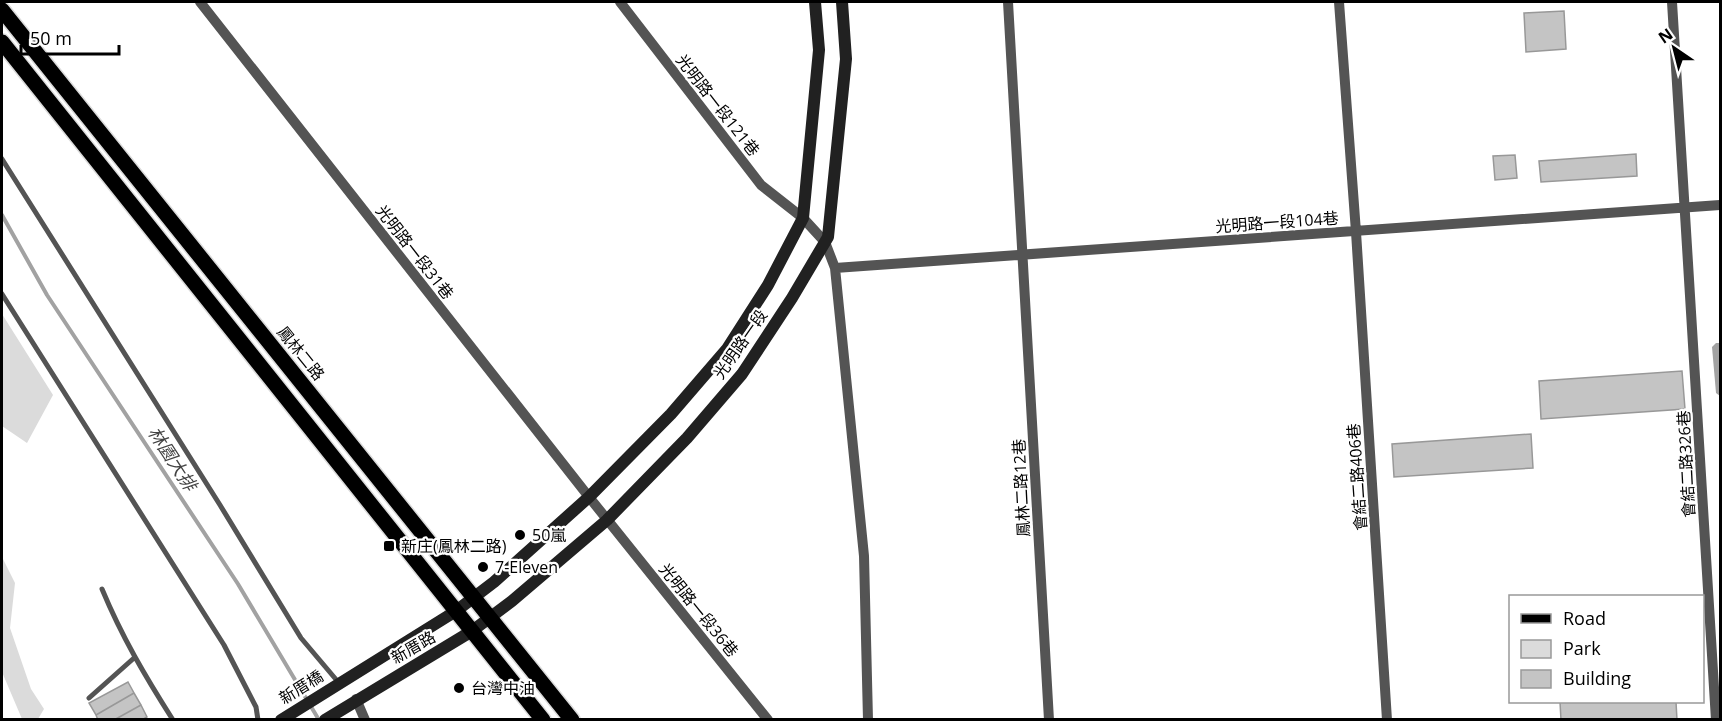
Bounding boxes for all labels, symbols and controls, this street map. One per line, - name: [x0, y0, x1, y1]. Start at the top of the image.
- scale bar: [21, 18, 118, 56]
- north arrow: [1644, 18, 1704, 78]
- text: N: [1654, 23, 1677, 48]
- text: 50 m: [30, 26, 72, 50]
- street label: 光明路一段121巷: [671, 50, 765, 160]
- street label: 光明路一段31巷: [371, 200, 459, 304]
- street label: 光明路一段104巷: [1215, 207, 1339, 237]
- street label: 光明路一段: [708, 305, 772, 383]
- street label: 鳳林二路: [272, 321, 330, 385]
- street label: 會結二路326巷: [1672, 410, 1700, 518]
- water label: 林園大排: [143, 422, 204, 497]
- street label: 會結二路406巷: [1342, 423, 1372, 531]
- street label: 鳳林二路12巷: [1007, 438, 1035, 538]
- place label: 50嵐: [532, 524, 566, 546]
- marker: 50嵐: [513, 528, 527, 542]
- place label: 新庄(鳳林二路): [401, 535, 507, 557]
- marker: 新庄(鳳林二路): [382, 539, 396, 553]
- place label: 7-Eleven: [495, 556, 558, 578]
- street label: 光明路一段36巷: [654, 559, 744, 661]
- marker: 7-Eleven: [476, 560, 490, 574]
- legend: [1509, 595, 1704, 703]
- text: Road: [1563, 606, 1606, 630]
- street label: 新厝路: [387, 625, 439, 669]
- text: Park: [1563, 636, 1601, 660]
- street label: 新厝橋: [275, 665, 327, 709]
- text: Building: [1563, 666, 1631, 690]
- place label: 台灣中油: [471, 677, 535, 699]
- marker: 台灣中油: [452, 681, 466, 695]

